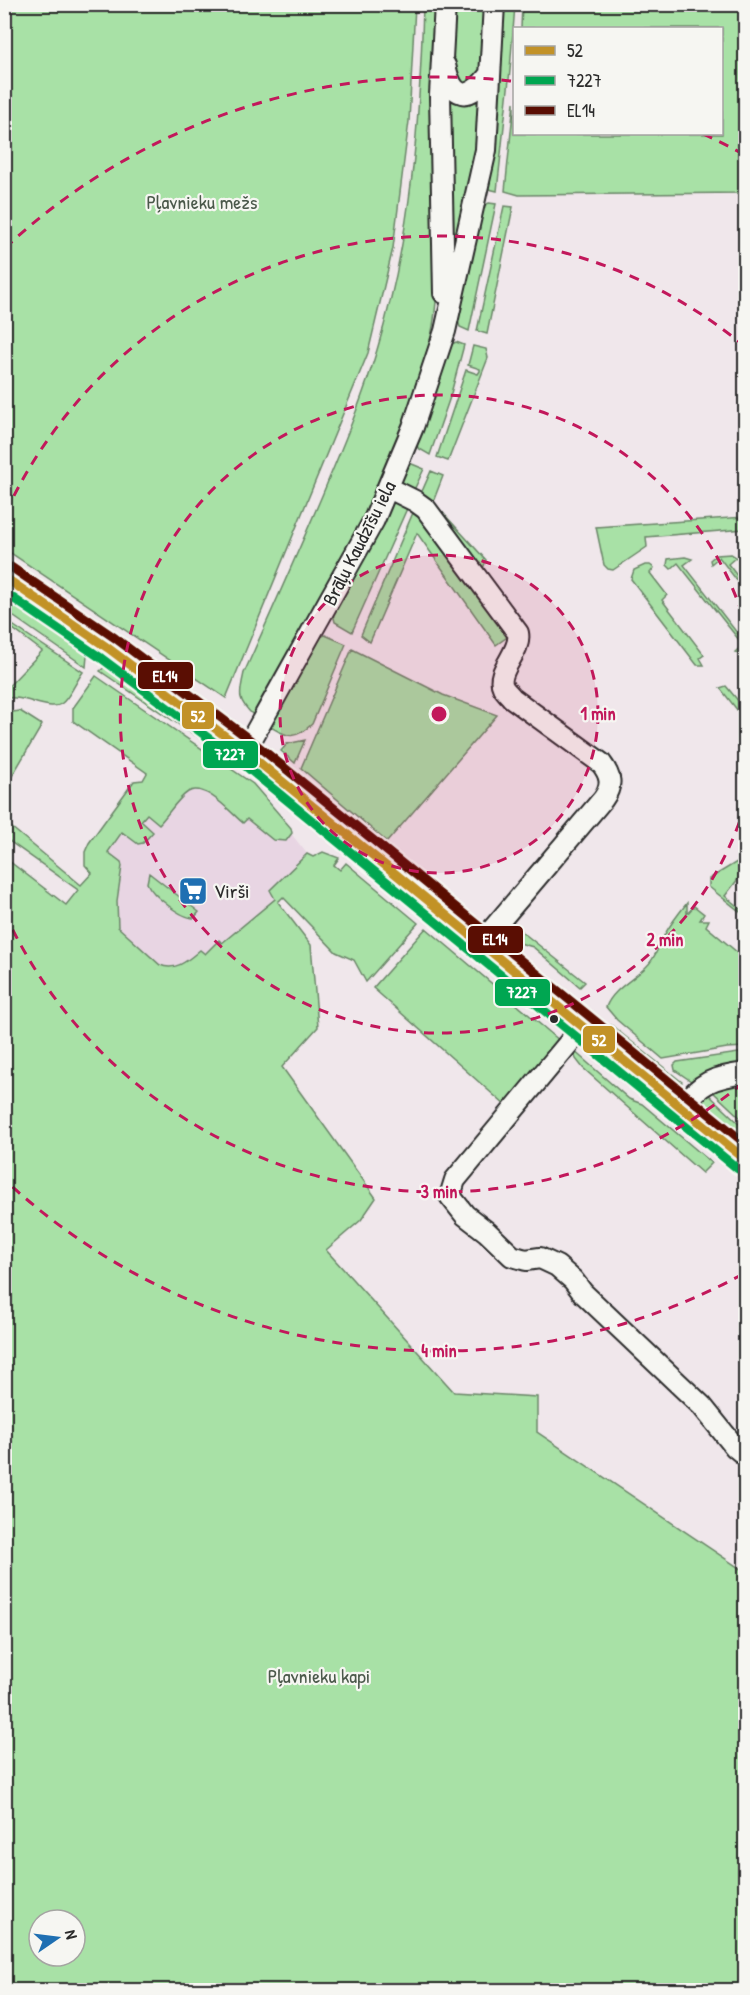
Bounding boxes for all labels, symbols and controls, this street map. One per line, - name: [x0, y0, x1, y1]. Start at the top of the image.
- legend: [513, 27, 723, 135]
- text: 52: [567, 38, 584, 63]
- text: 7227: [567, 68, 602, 93]
- text: EL14: [567, 98, 595, 123]
- park label: Pļavnieku mežs: [147, 188, 258, 215]
- street label: Brāļu Kaudzīšu iela: [316, 476, 402, 610]
- line badge: EL14: [137, 661, 194, 690]
- text: EL14: [153, 665, 177, 687]
- line badge: 52: [181, 701, 215, 730]
- text: 1 min: [580, 701, 616, 726]
- centre of rings: [429, 704, 449, 724]
- text: 52: [191, 705, 206, 727]
- line badge: 7227: [202, 740, 259, 769]
- text: 7227: [214, 743, 245, 765]
- supermarket icon: Virši: [177, 875, 209, 907]
- place label: Virši: [214, 877, 250, 904]
- line badge: EL14: [467, 925, 524, 954]
- text: 2 min: [647, 927, 683, 952]
- text: EL14: [483, 928, 507, 950]
- line badge: 7227: [494, 978, 551, 1007]
- text: 7227: [506, 981, 537, 1003]
- unlabelled marker: [548, 1013, 560, 1025]
- line badge: 52: [582, 1025, 616, 1054]
- text: 52: [592, 1029, 607, 1051]
- text: 3 min: [421, 1179, 457, 1204]
- text: 4 min: [421, 1338, 457, 1363]
- park label: Pļavnieku kapi: [268, 1662, 370, 1689]
- north arrow: [27, 1908, 87, 1968]
- text: N: [60, 1928, 83, 1942]

